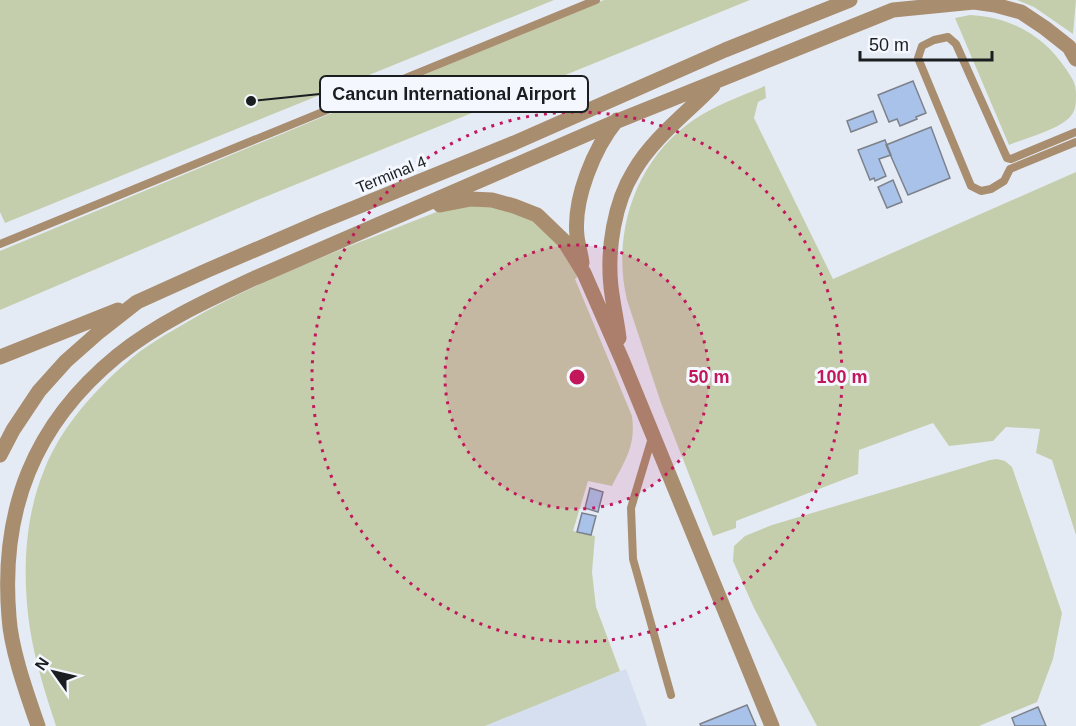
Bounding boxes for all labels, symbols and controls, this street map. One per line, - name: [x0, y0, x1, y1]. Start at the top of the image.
- scale bar: [860, 24, 992, 62]
- text: 50 m: [869, 35, 909, 55]
- callout: Cancun International Airport: [320, 76, 588, 112]
- text: Cancun International Airport: [332, 84, 576, 104]
- street label: Terminal 4: [354, 153, 429, 196]
- centre of rings: [567, 367, 587, 387]
- text: 50 m: [688, 367, 730, 387]
- text: 100 m: [816, 367, 868, 387]
- north arrow: [24, 642, 84, 702]
- text: N: [32, 654, 52, 673]

